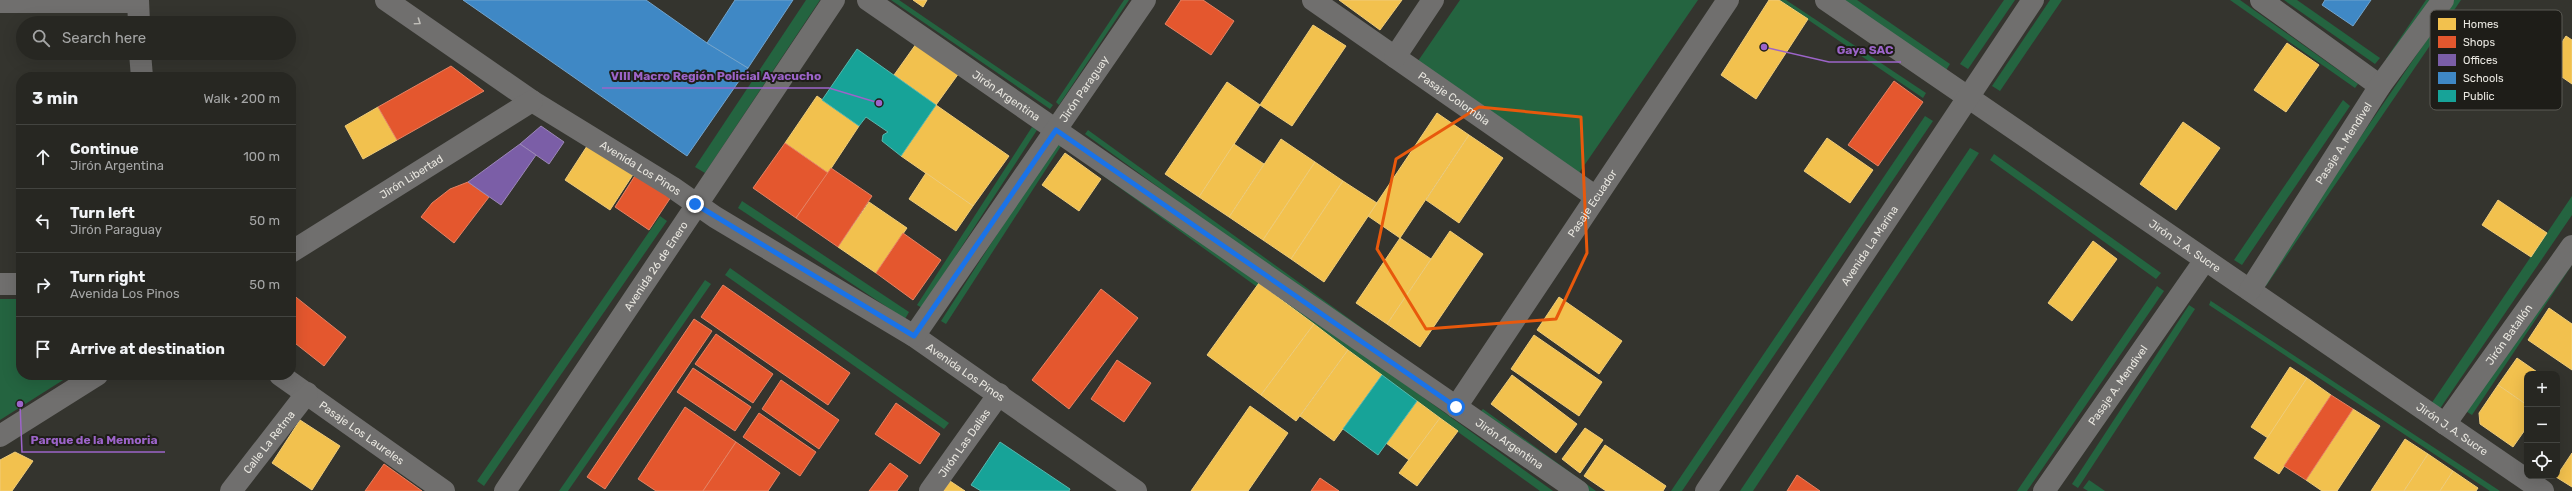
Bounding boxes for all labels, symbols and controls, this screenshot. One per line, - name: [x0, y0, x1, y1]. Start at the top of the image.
- legend: [2430, 10, 2562, 110]
- search box: [16, 16, 296, 60]
- one-way arrow: [414, 17, 421, 25]
- text: Homes: [2463, 18, 2499, 31]
- icon: search: [30, 27, 52, 49]
- text: Search here: [62, 29, 146, 47]
- text: Shops: [2463, 36, 2495, 49]
- callout: Gaya SAC: [1829, 38, 1901, 62]
- text: Gaya SAC: [1837, 43, 1894, 57]
- street label: Jirón Paraguay: [1057, 53, 1112, 125]
- text: Offices: [2463, 54, 2498, 67]
- callout: VIII Macro Región Policial Ayacucho: [602, 64, 829, 88]
- street label: Jirón Argentina: [969, 68, 1042, 124]
- text: VIII Macro Región Policial Ayacucho: [611, 69, 821, 83]
- street label: Pasaje Colombia: [1416, 69, 1492, 128]
- text: Schools: [2463, 72, 2504, 85]
- text: 3 min: [32, 88, 78, 108]
- text: Public: [2463, 90, 2495, 103]
- text: Walk · 200 m: [203, 91, 280, 106]
- street label: Pasaje A. Mendivel: [2313, 100, 2375, 187]
- street label: Avenida Los Pinos: [597, 138, 684, 198]
- text: Continue: [70, 140, 139, 158]
- icon: ahead: [32, 146, 54, 168]
- text: 100 m: [243, 149, 280, 164]
- street label: Jirón Libertad: [378, 152, 446, 202]
- text: Jirón Argentina: [70, 158, 164, 173]
- street label: Pasaje Ecuador: [1565, 166, 1620, 240]
- route end: [686, 195, 704, 213]
- street label: Avenida La Marina: [1839, 203, 1901, 288]
- text: Turn left: [70, 204, 135, 222]
- icon: left: [32, 210, 54, 232]
- text: 50 m: [249, 213, 280, 228]
- street label: Jirón J. A. Sucre: [2146, 217, 2223, 275]
- street label: Avenida 26 de Enero: [622, 219, 691, 313]
- text: Jirón Paraguay: [70, 222, 162, 237]
- text: Turn right: [70, 268, 145, 286]
- icon: right: [32, 274, 54, 296]
- text: 50 m: [249, 277, 280, 292]
- text: Avenida Los Pinos: [70, 286, 180, 301]
- street label: Jirón Batallón: [2483, 302, 2535, 368]
- icon: arrive: [32, 338, 54, 360]
- text: Arrive at destination: [70, 340, 225, 358]
- street label: Avenida Los Pinos: [923, 340, 1007, 405]
- street label: Pasaje A. Mendivel: [2086, 343, 2151, 428]
- map controls: [2524, 371, 2560, 479]
- button: +: [2524, 371, 2560, 407]
- route start: [1447, 398, 1465, 416]
- street label: Pasaje Los Laureles: [316, 399, 407, 468]
- street label: Jirón J. A. Sucre: [2414, 400, 2490, 458]
- street label: Jirón Las Dalias: [936, 406, 994, 480]
- button: −: [2524, 407, 2560, 443]
- street label: Calle La Retma: [241, 408, 298, 476]
- street label: Jirón Argentina: [1473, 416, 1546, 472]
- callout: Parque de la Memoria: [22, 428, 165, 452]
- text: Parque de la Memoria: [30, 433, 158, 447]
- button: locate: [2524, 443, 2560, 479]

